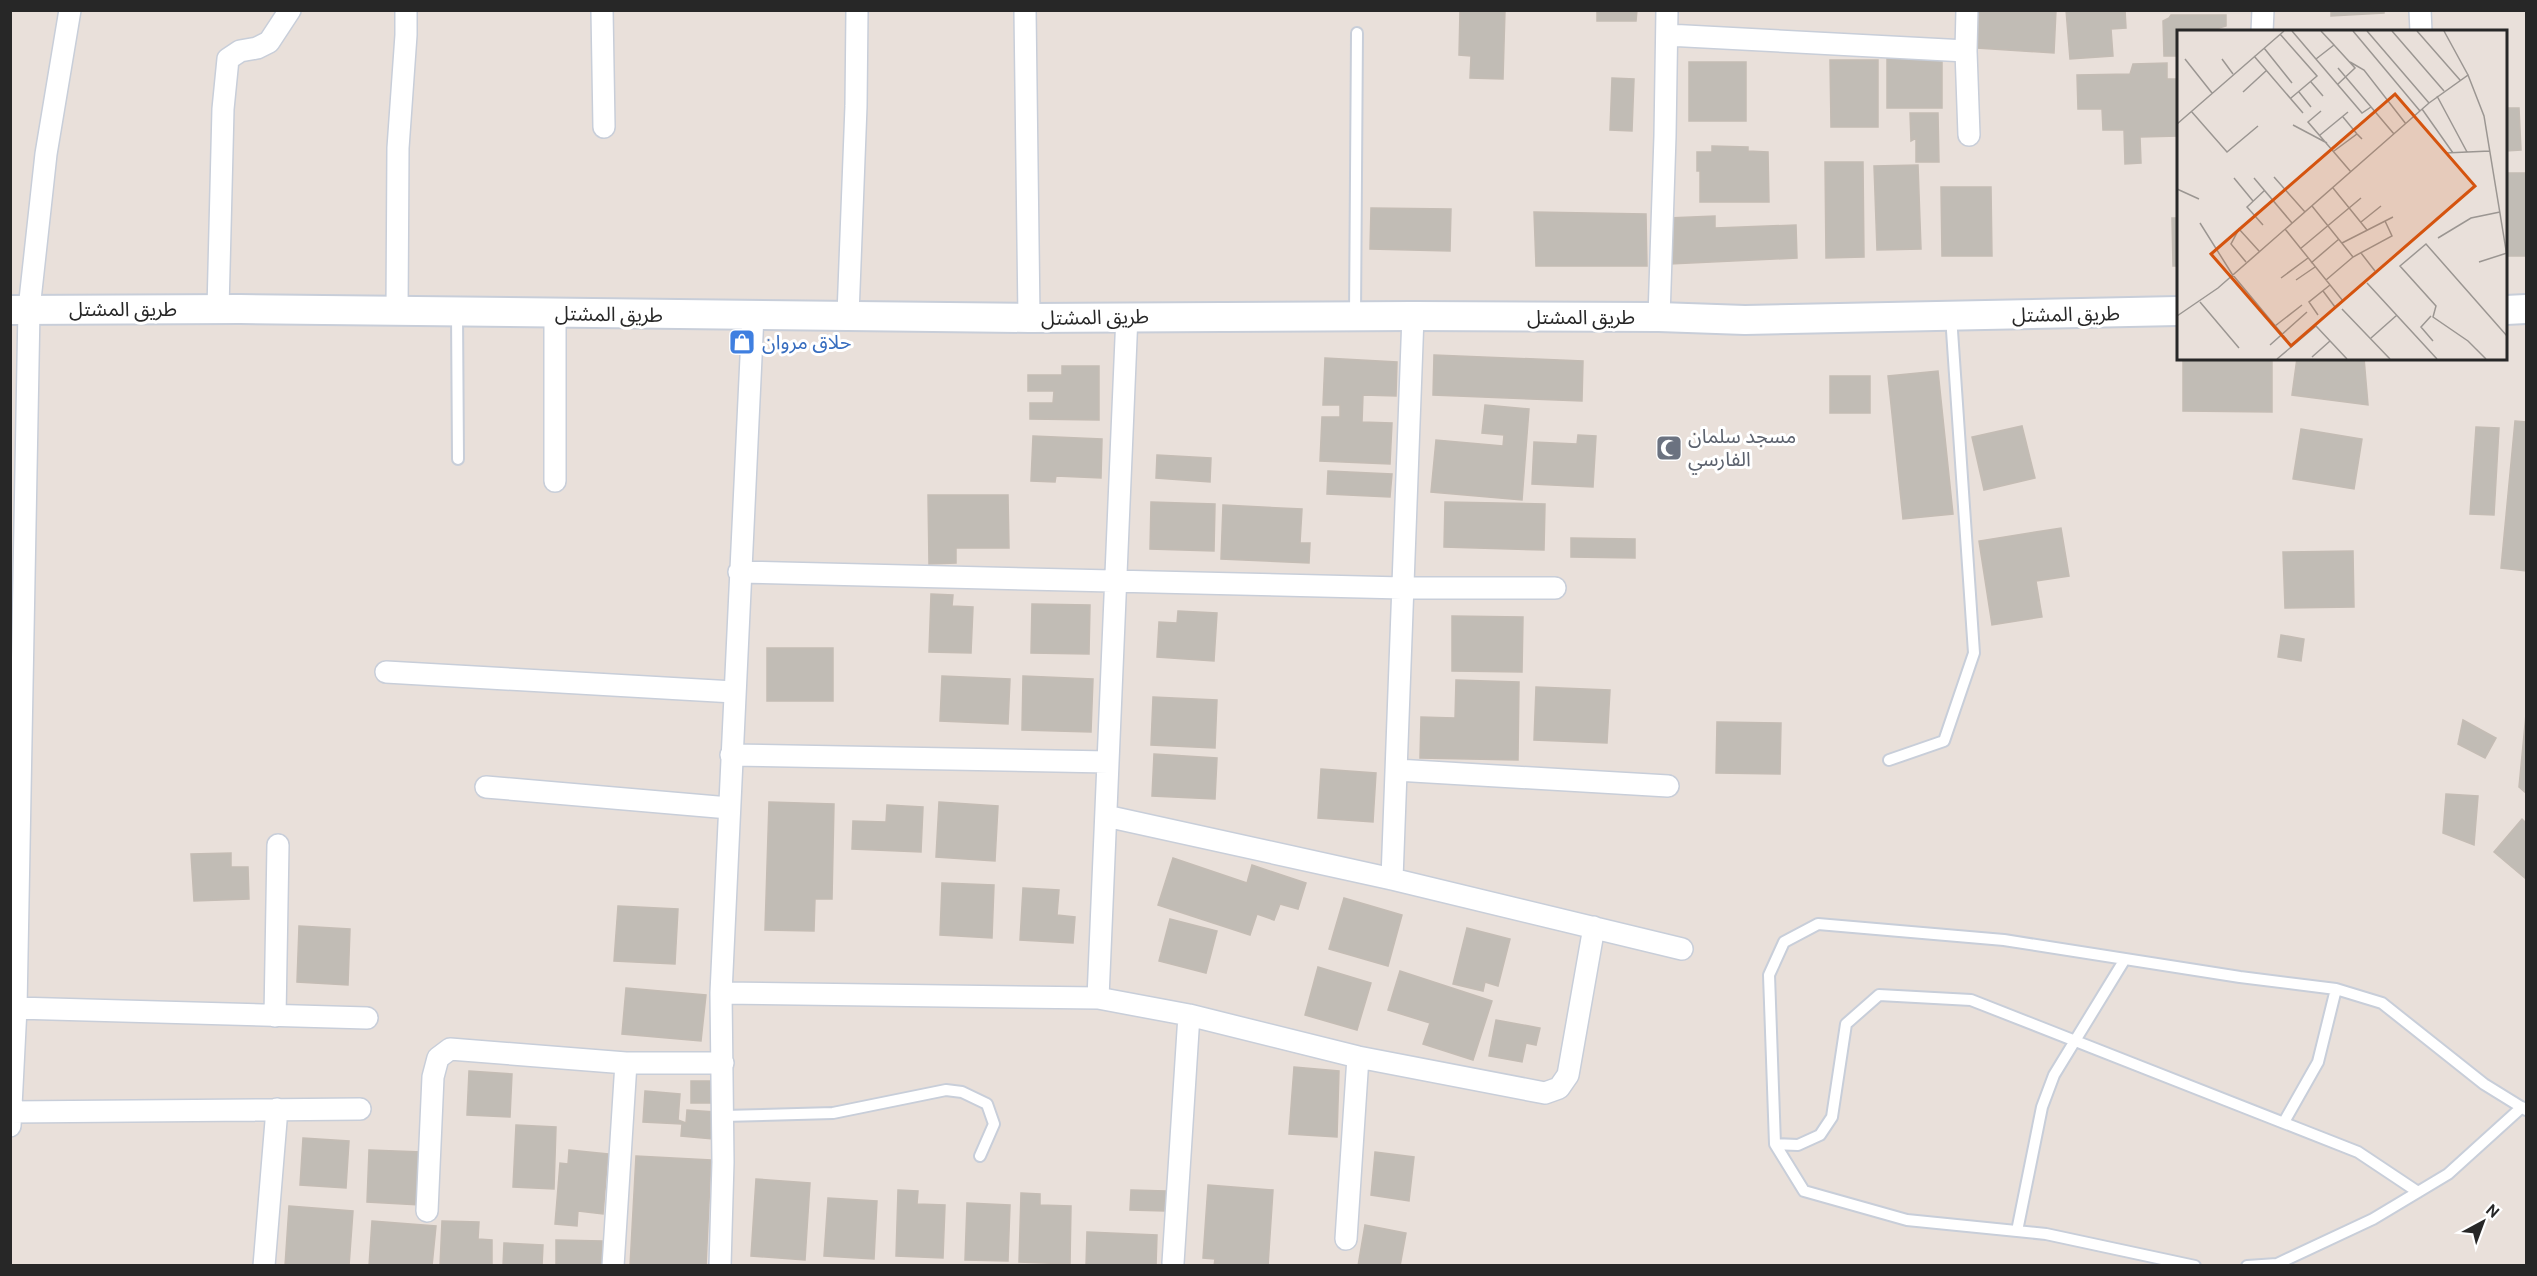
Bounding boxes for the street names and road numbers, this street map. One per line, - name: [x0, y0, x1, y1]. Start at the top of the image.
- street label: طريق المشتل: [69, 297, 177, 322]
- street label: طريق المشتل: [555, 301, 663, 328]
- street label: طريق المشتل: [2012, 301, 2120, 328]
- street label: طريق المشتل: [1041, 304, 1149, 331]
- street label: طريق المشتل: [1527, 305, 1635, 330]

